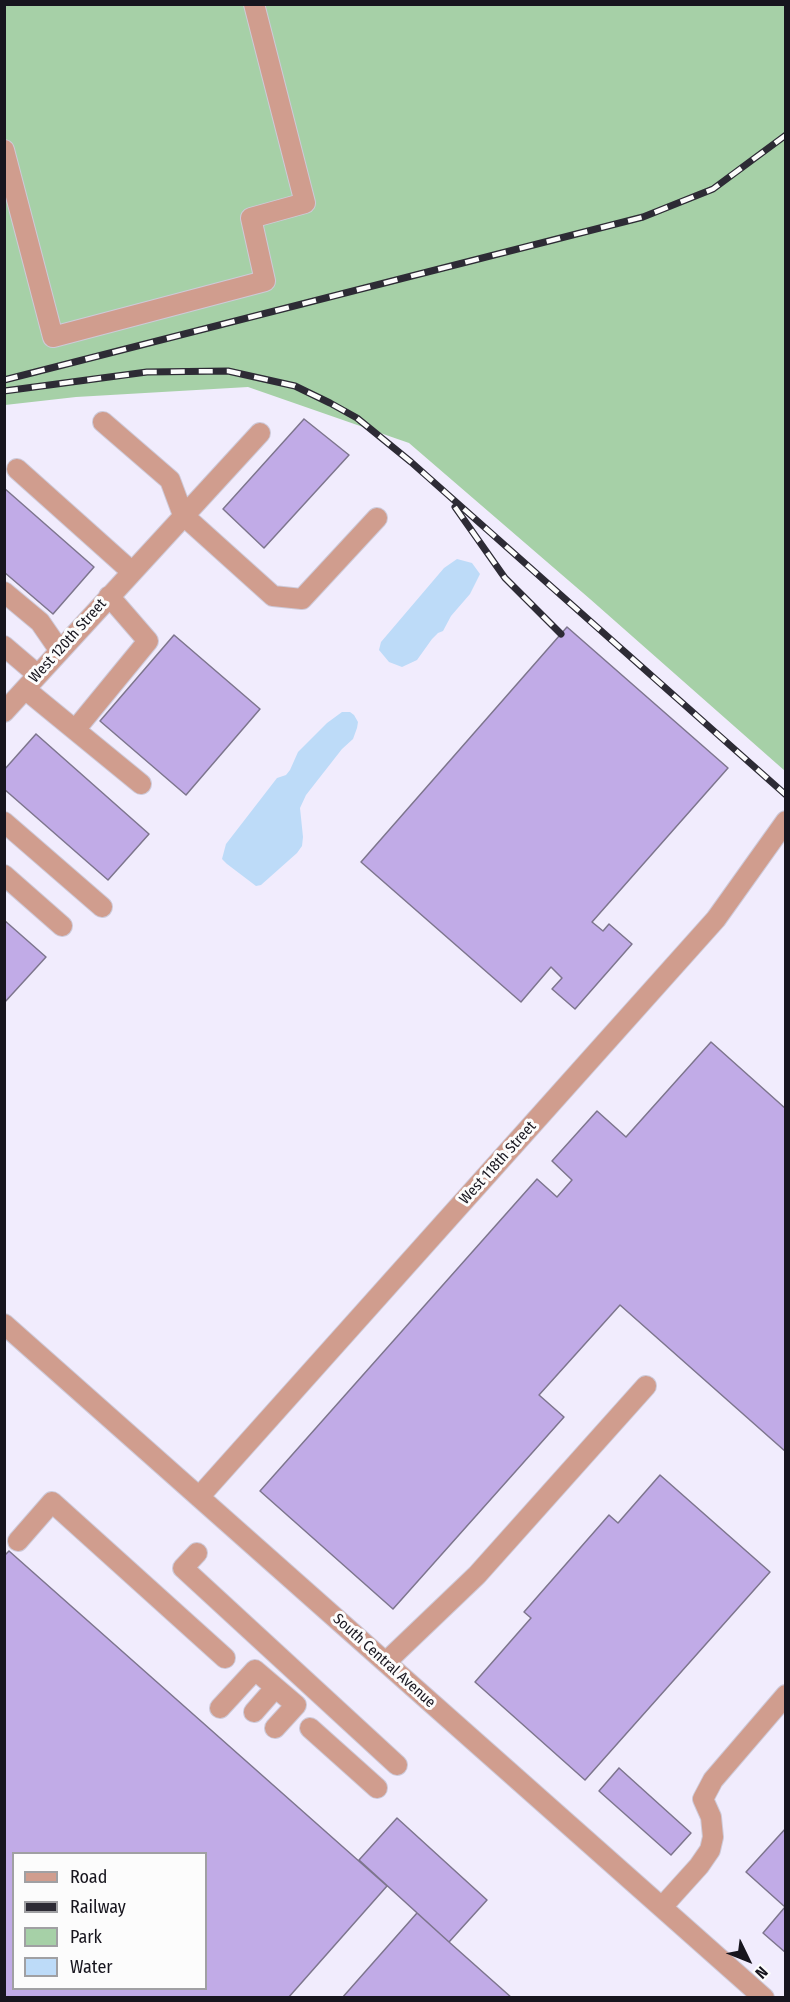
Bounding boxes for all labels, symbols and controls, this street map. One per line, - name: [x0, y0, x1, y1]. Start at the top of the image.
- street label: West 120th Street: [26, 595, 110, 687]
- street label: West 118th Street: [456, 1118, 540, 1208]
- street label: South Central Avenue: [329, 1610, 439, 1712]
- legend: [12, 1852, 207, 1990]
- text: Road: [70, 1866, 107, 1888]
- text: Railway: [70, 1896, 126, 1918]
- text: Park: [70, 1926, 102, 1948]
- north arrow: [718, 1930, 778, 1990]
- text: Water: [70, 1956, 113, 1978]
- text: N: [751, 1963, 772, 1983]

